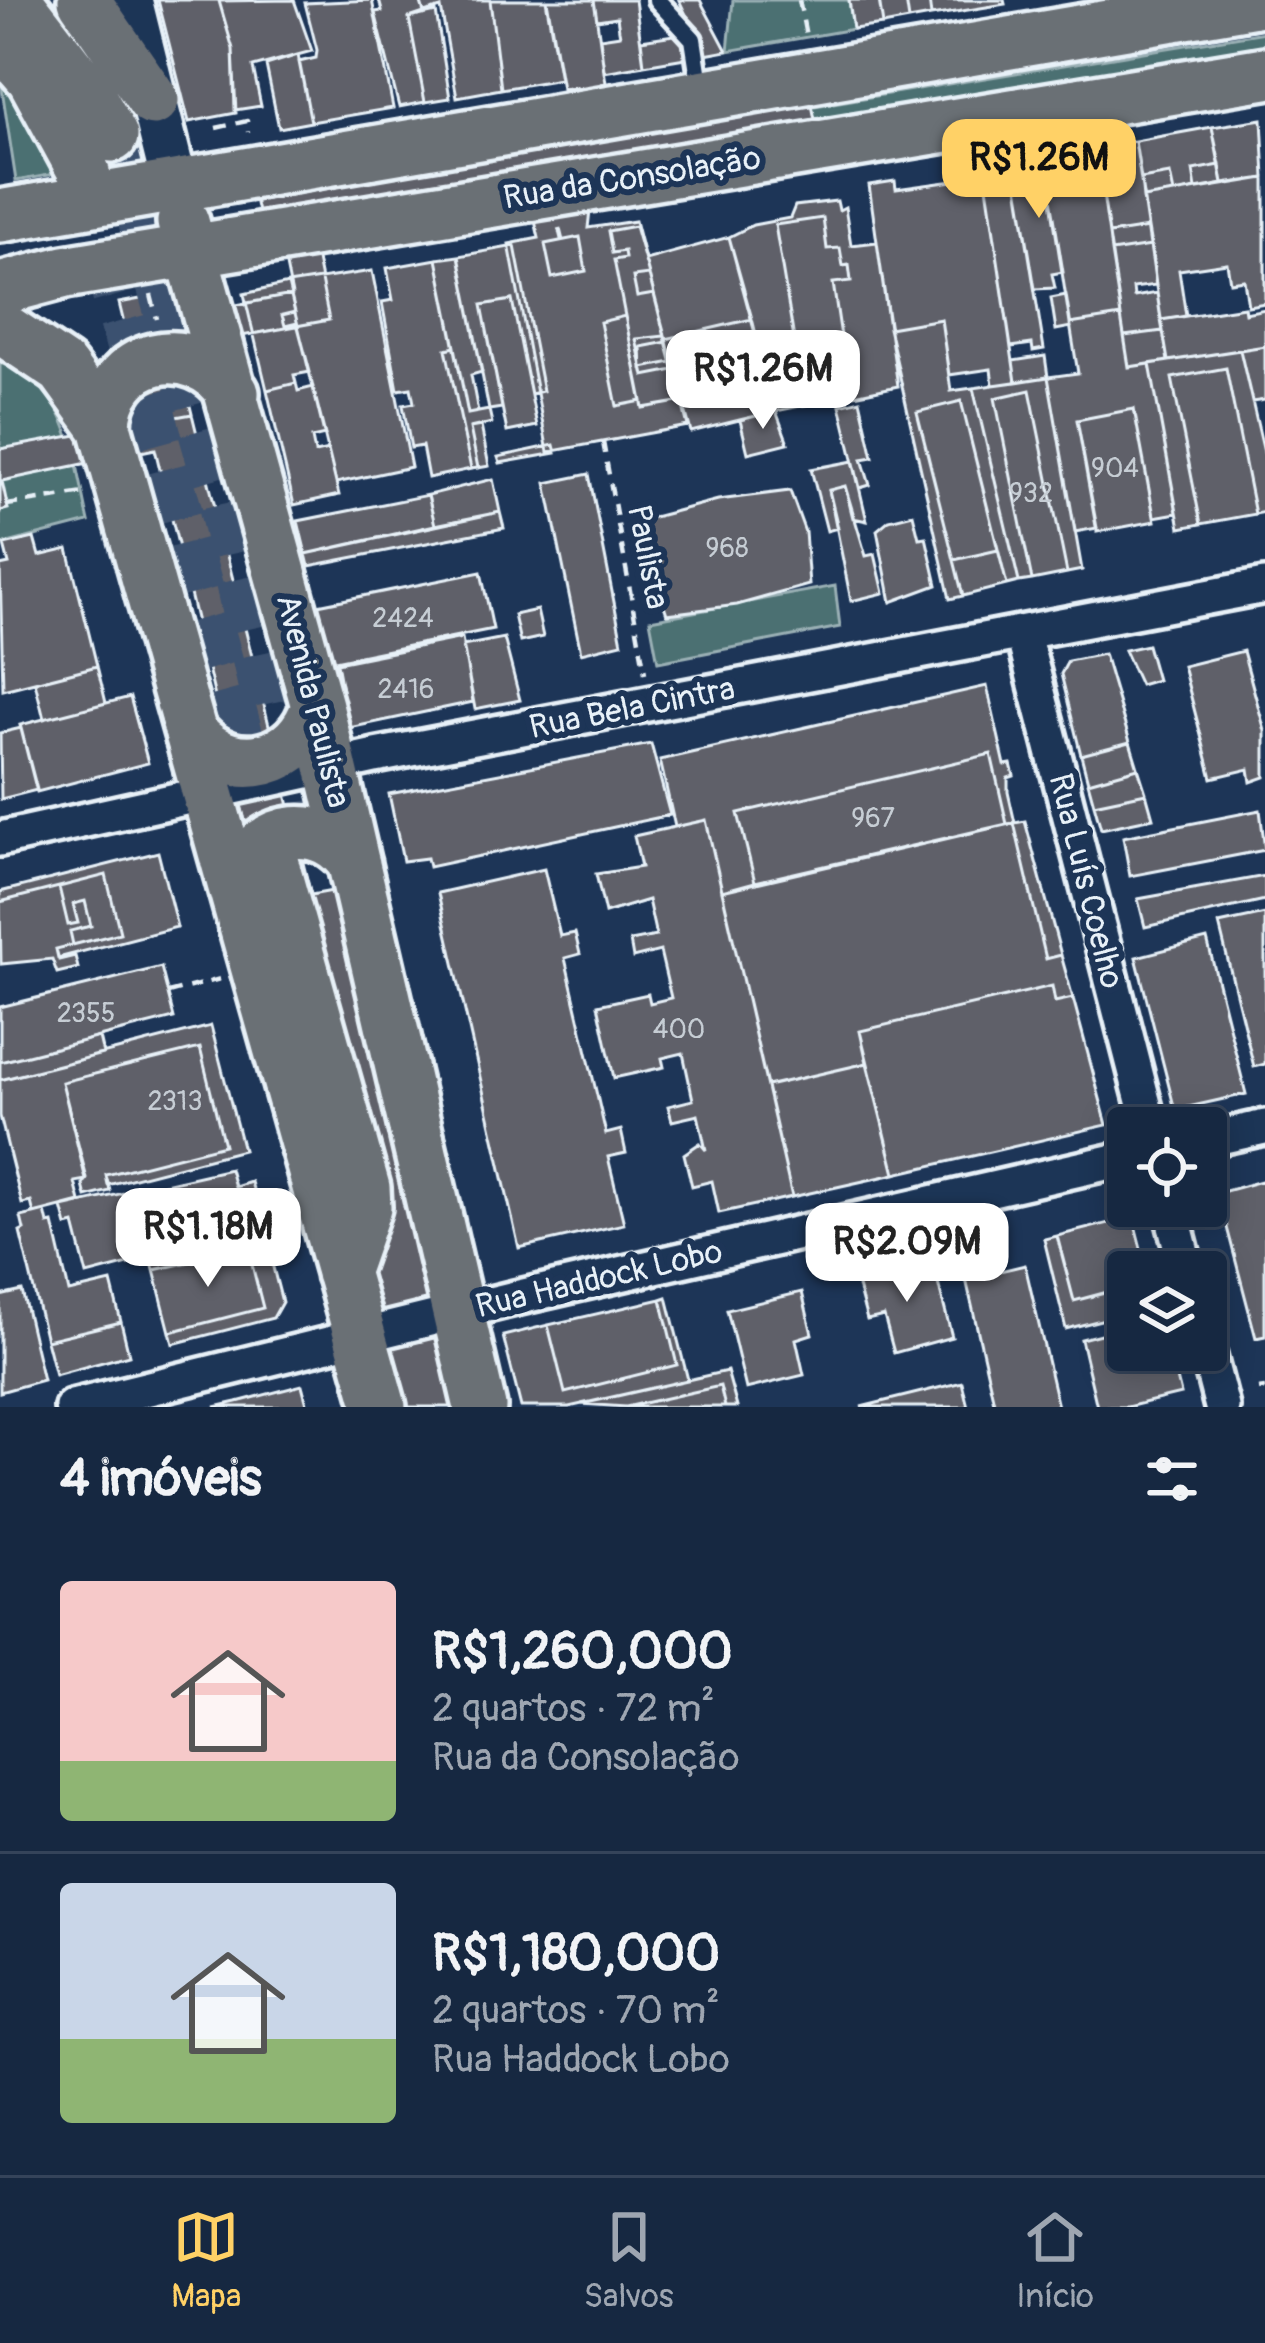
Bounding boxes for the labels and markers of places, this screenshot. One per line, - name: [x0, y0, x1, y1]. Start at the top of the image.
- pin: R$1.26M: [928, 119, 1150, 221]
- pin: R$1.26M: [652, 330, 874, 432]
- pin: R$1.18M: [97, 1188, 319, 1290]
- pin: R$2.09M: [796, 1203, 1018, 1305]

